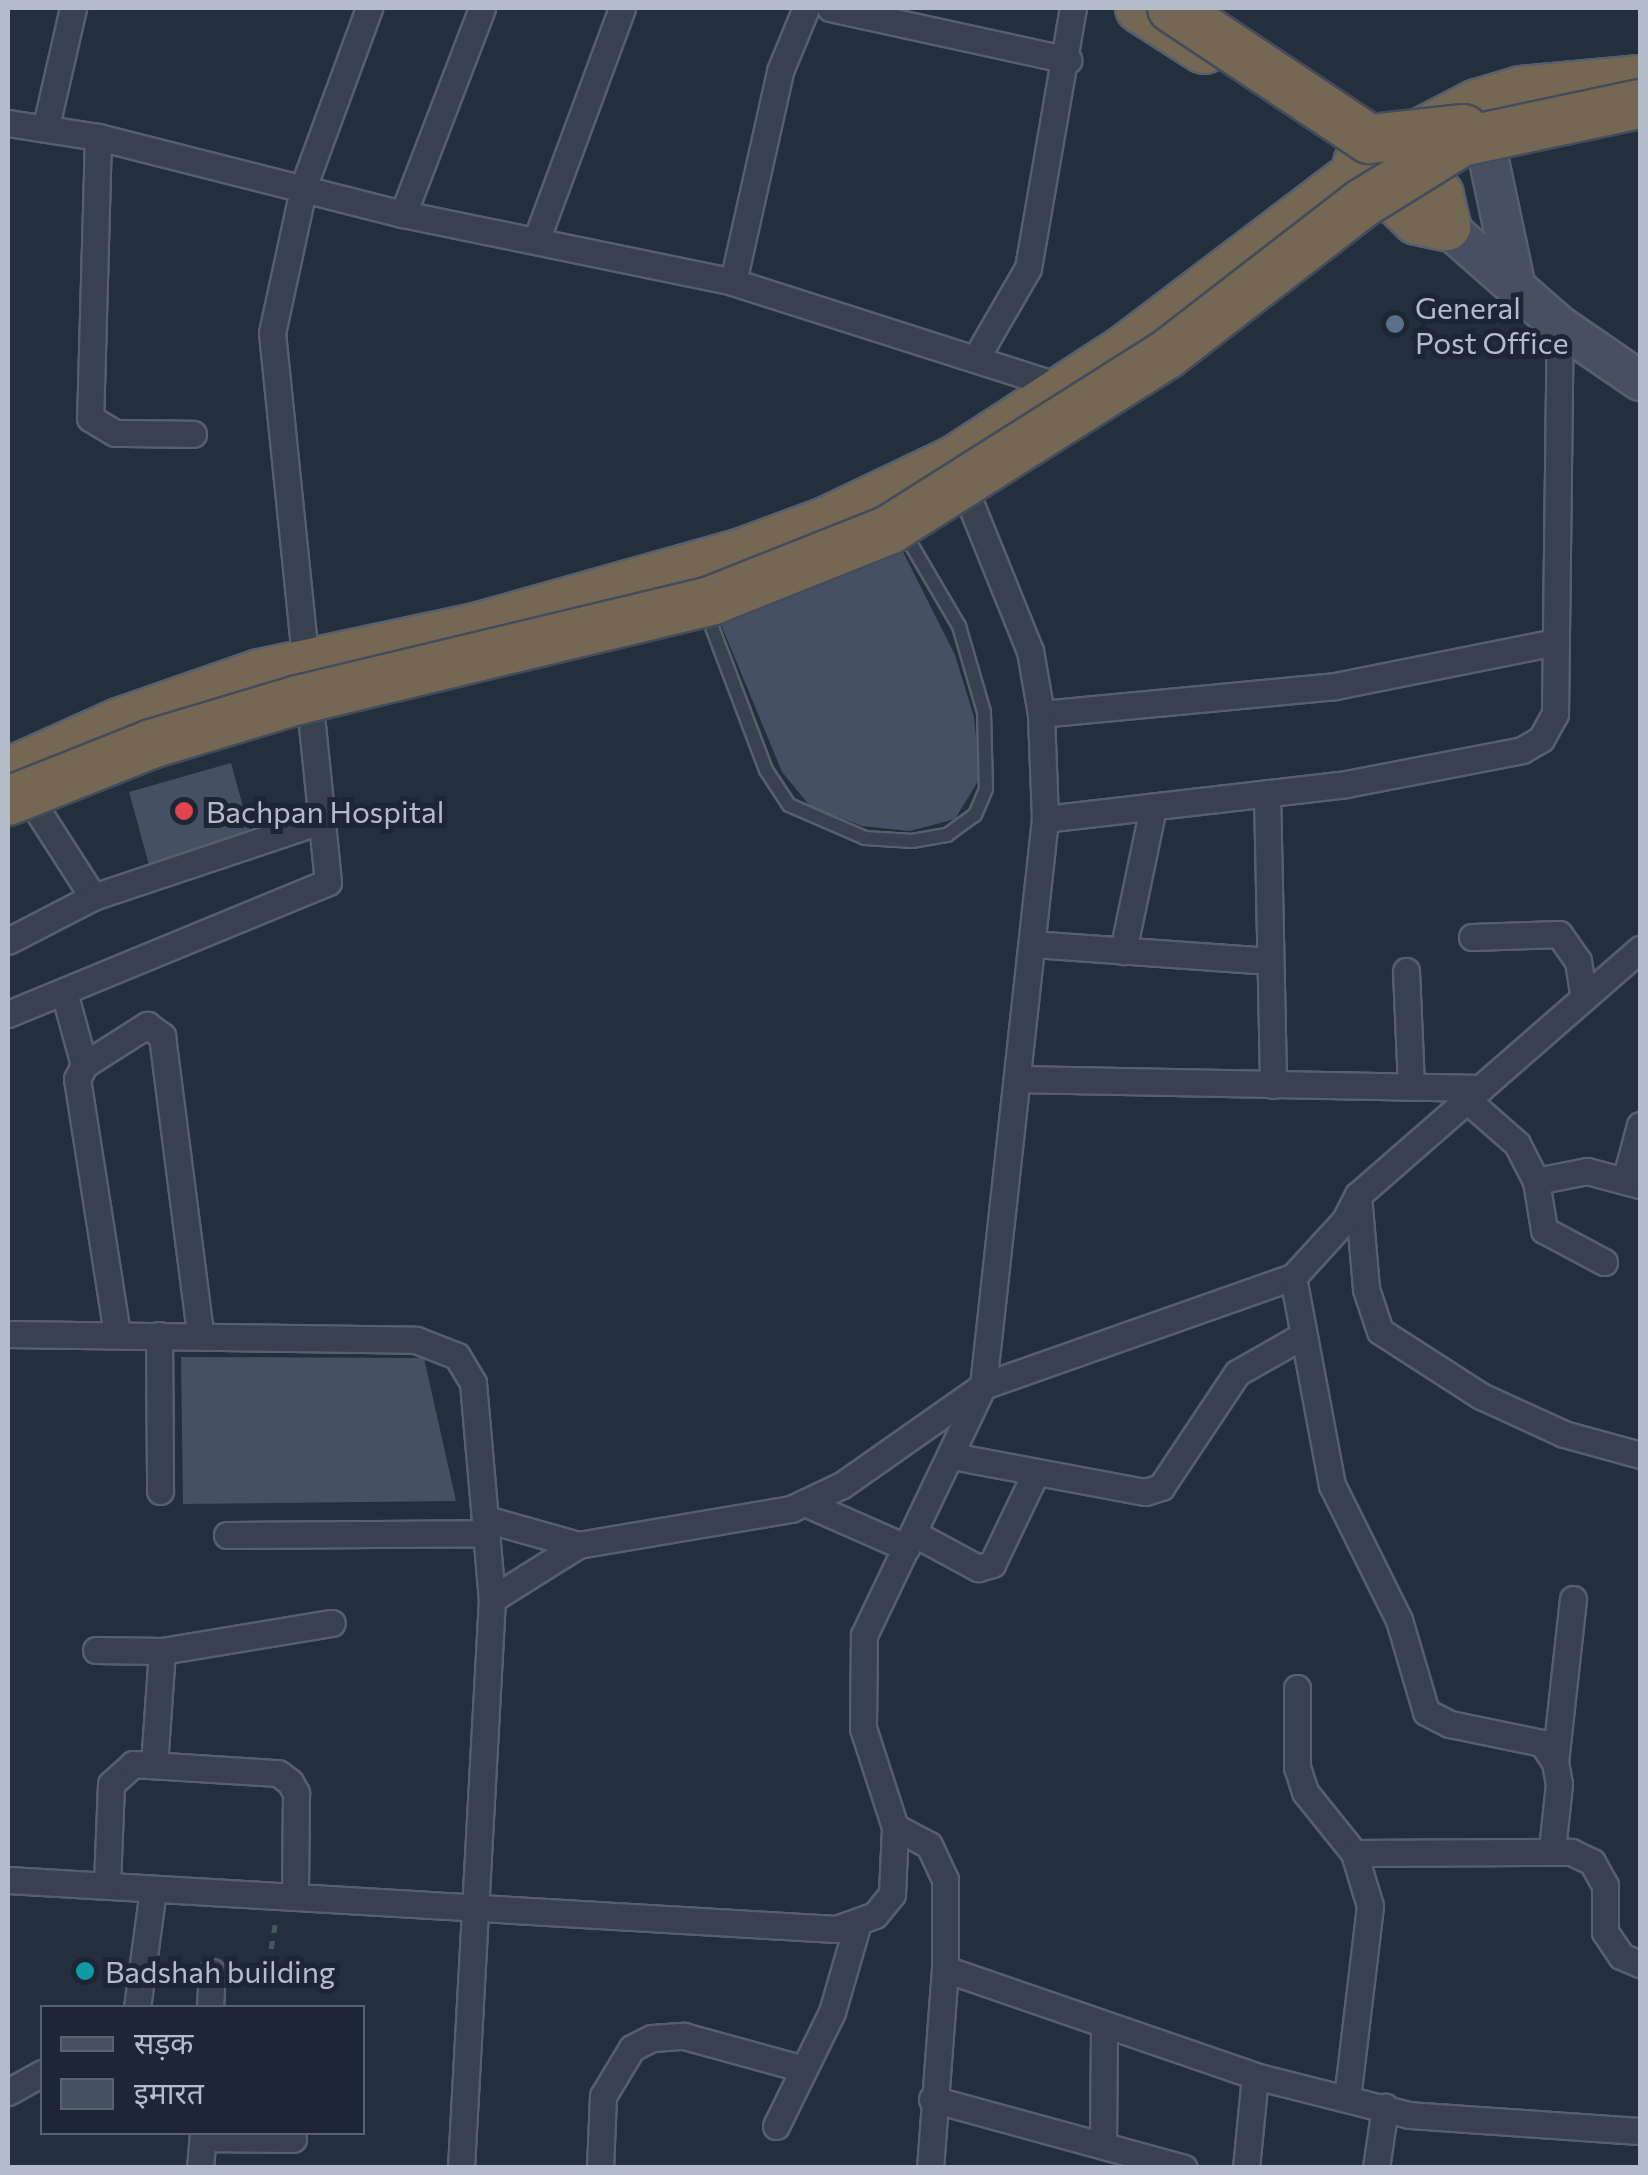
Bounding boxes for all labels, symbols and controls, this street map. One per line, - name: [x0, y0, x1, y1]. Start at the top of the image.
- place label: General Post Office: [1415, 289, 1568, 360]
- marker: General Post Office: [1384, 313, 1406, 335]
- place label: Bachpan Hospital: [206, 793, 444, 829]
- marker: Bachpan Hospital: [171, 798, 197, 824]
- place label: Badshah building: [105, 1953, 335, 1989]
- marker: Badshah building: [74, 1960, 96, 1982]
- legend: [40, 2005, 365, 2135]
- text: सड़क: [134, 2023, 193, 2060]
- text: इमारत: [134, 2073, 204, 2110]

